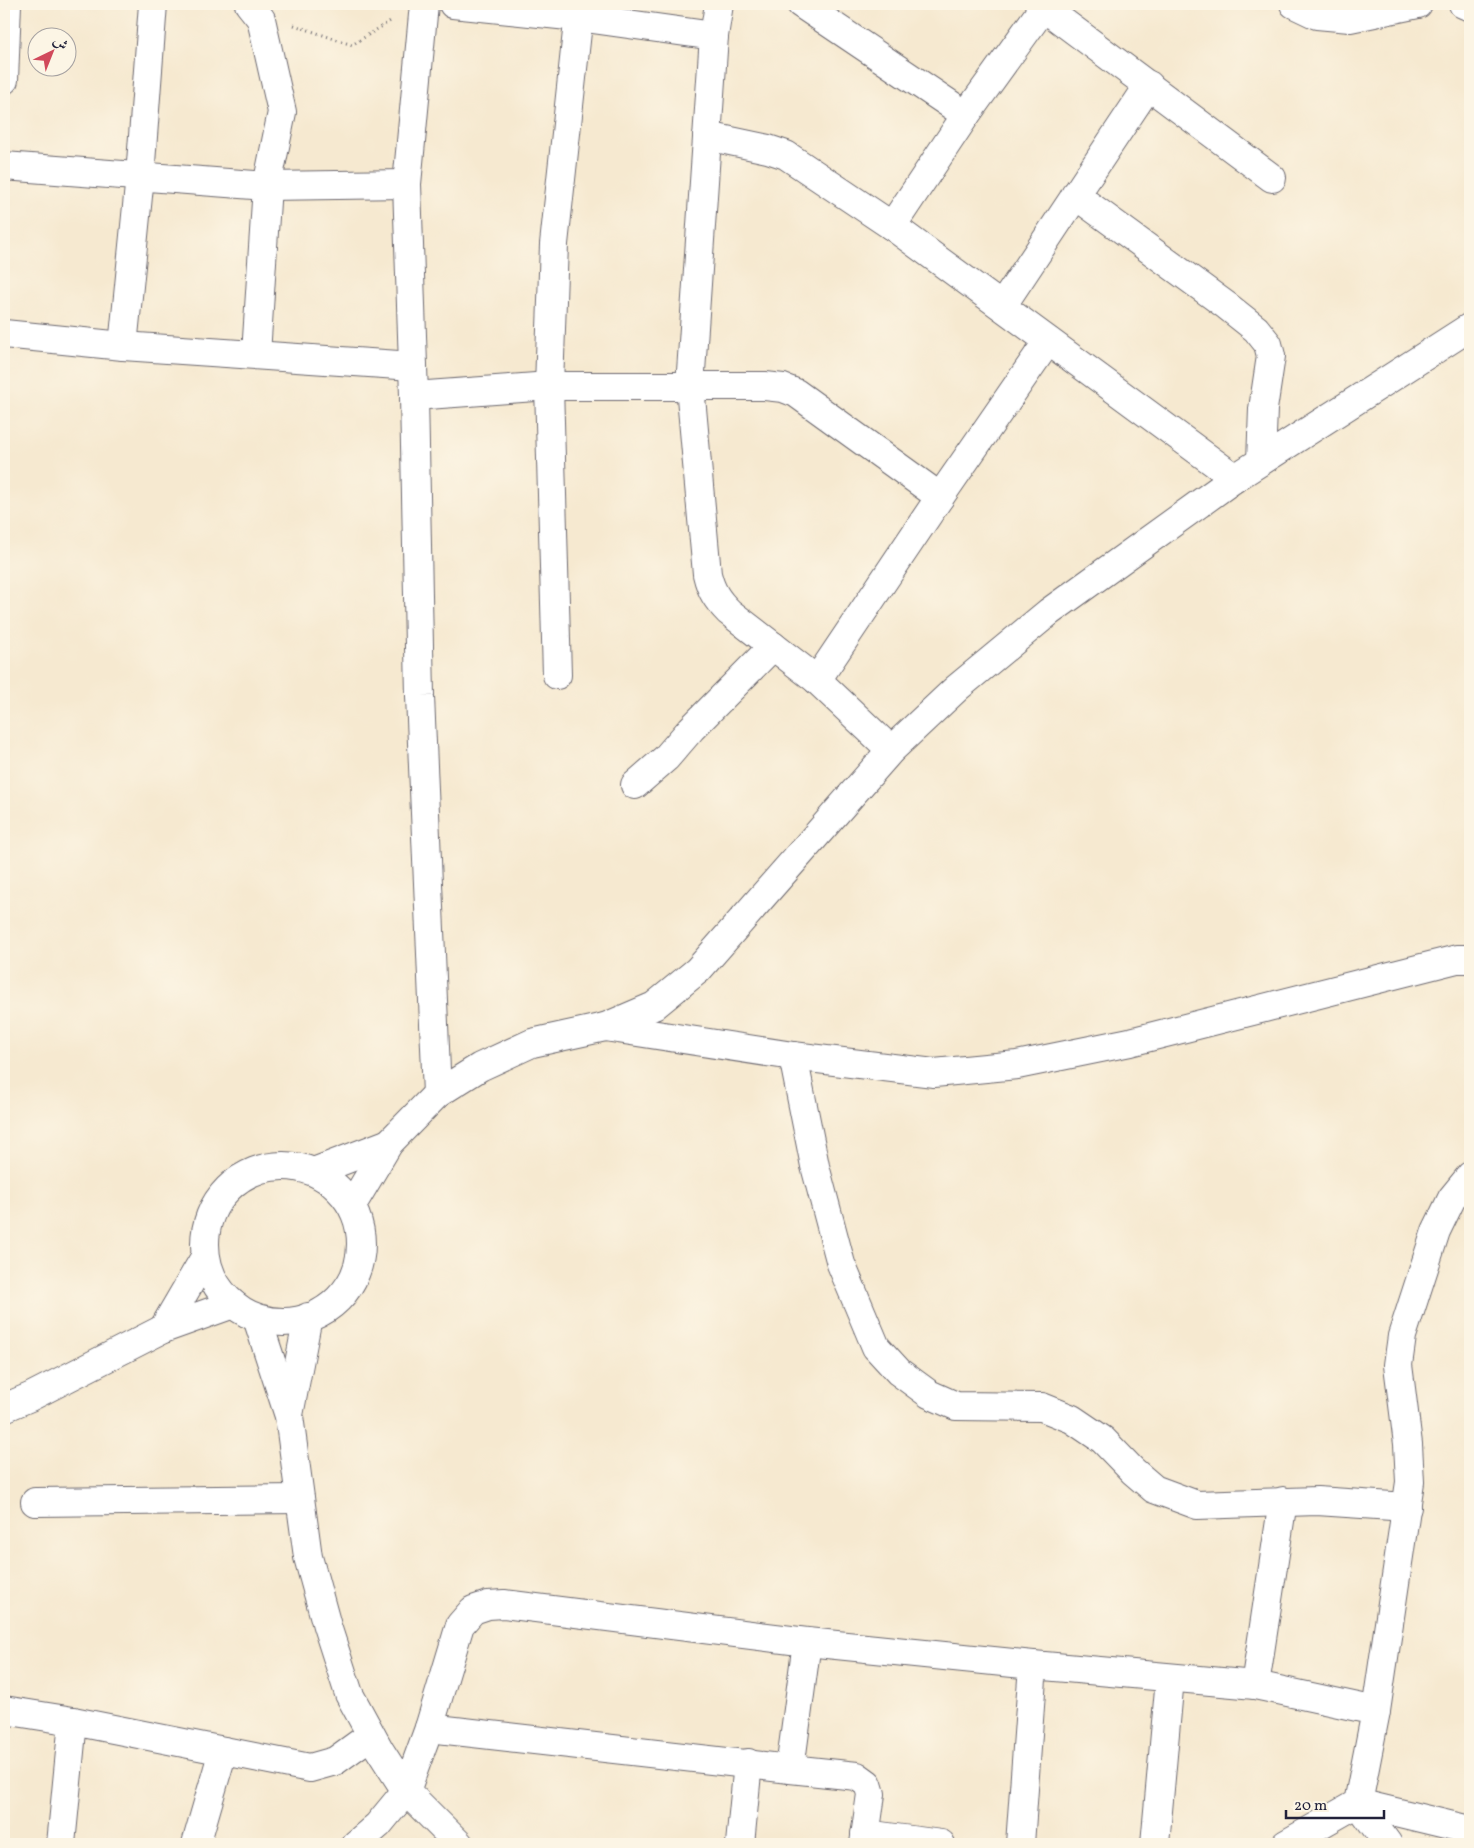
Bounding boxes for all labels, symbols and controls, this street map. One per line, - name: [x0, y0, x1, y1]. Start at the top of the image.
- north arrow: [28, 28, 78, 78]
- text: ش: [48, 32, 71, 55]
- scale bar: [1286, 1788, 1384, 1820]
- text: 20 m: [1294, 1796, 1327, 1817]

